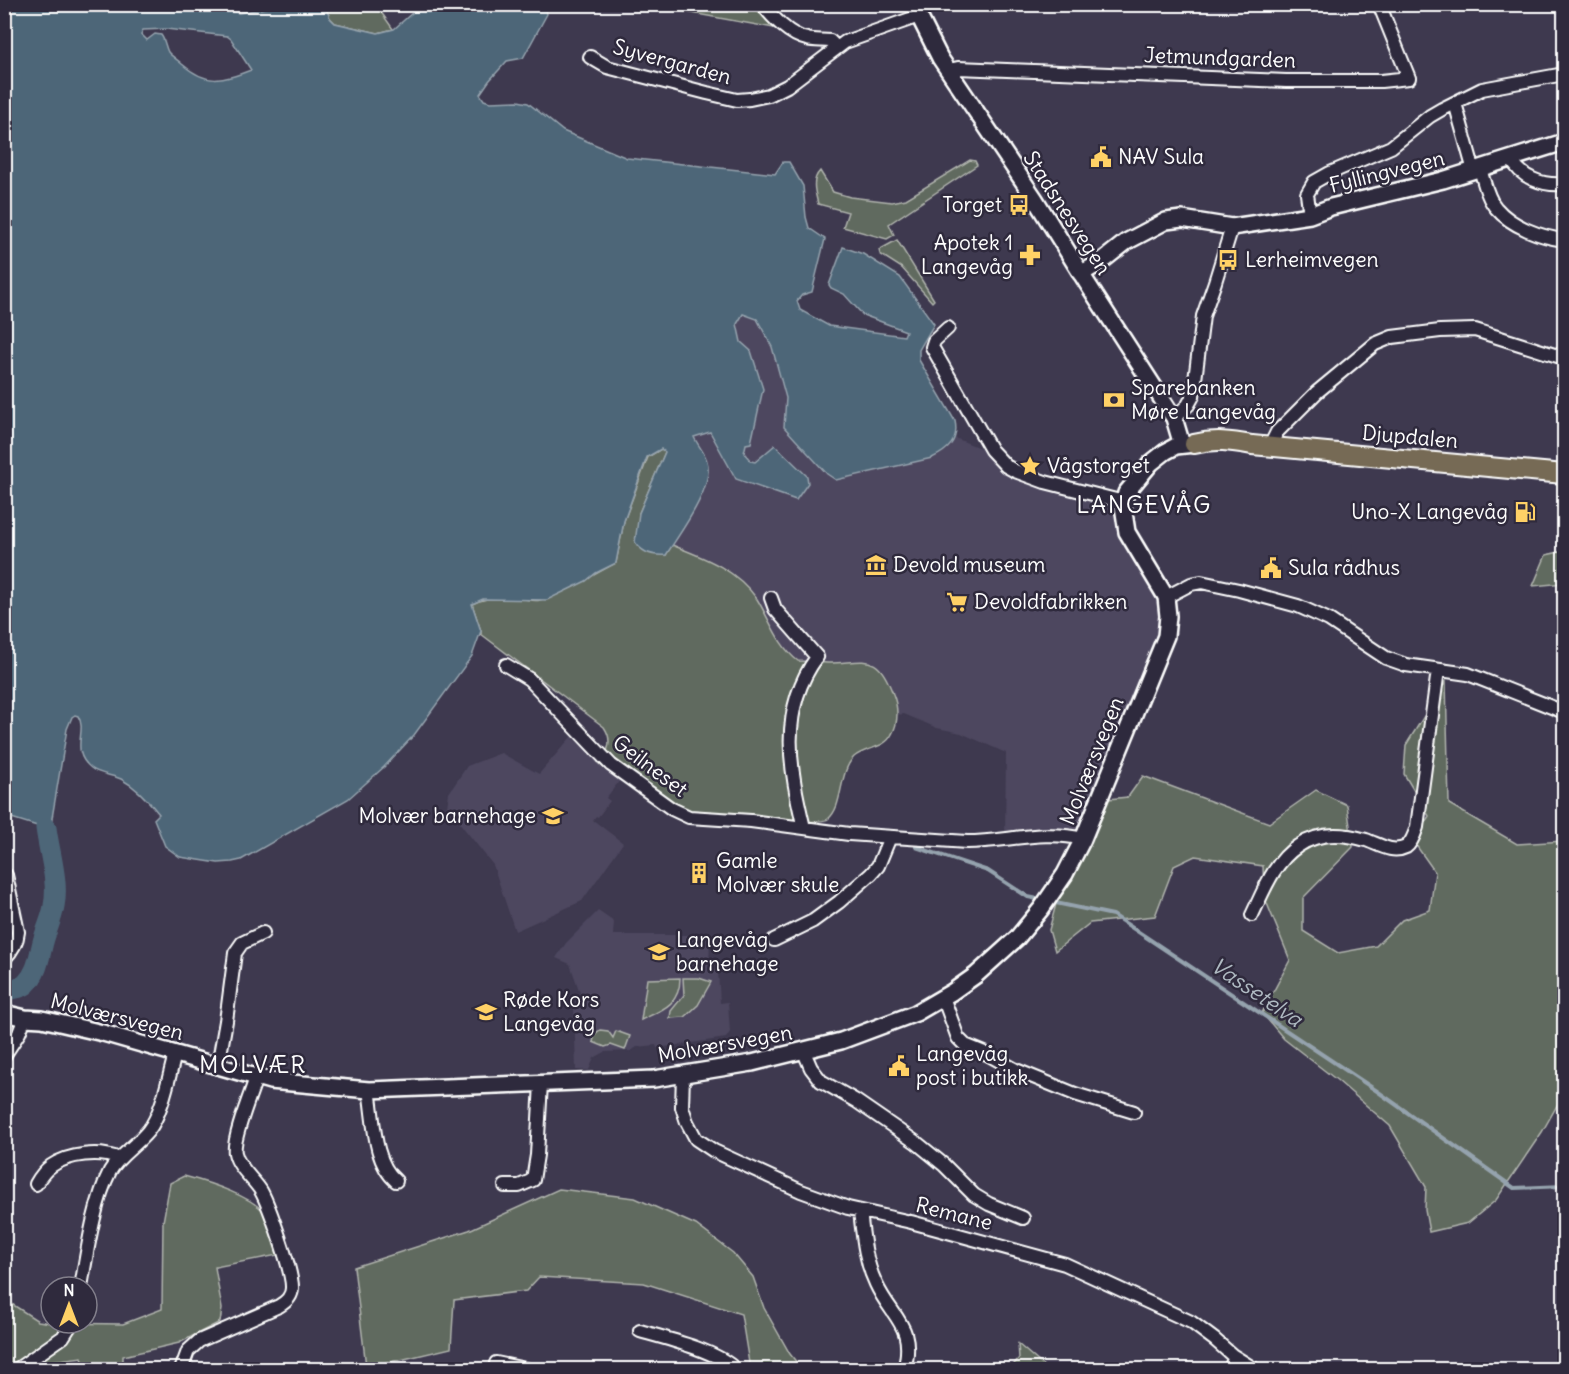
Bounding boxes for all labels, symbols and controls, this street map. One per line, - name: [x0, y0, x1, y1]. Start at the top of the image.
- street label: Syvergarden: [610, 33, 734, 90]
- street label: Jetmundgarden: [1144, 41, 1296, 74]
- place label: NAV Sula: [1118, 143, 1204, 170]
- street label: Fyllingvegen: [1326, 144, 1447, 199]
- public building icon: NAV Sula: [1089, 145, 1113, 169]
- street label: Stadsnesvegen: [1017, 146, 1117, 280]
- place label: Torget: [942, 191, 1002, 218]
- bus stop icon: Torget: [1007, 193, 1031, 217]
- place label: Apotek 1 Langevåg: [921, 229, 1013, 280]
- pharmacy icon: Apotek 1 Langevåg: [1018, 243, 1042, 267]
- place label: Lerheimvegen: [1245, 246, 1379, 273]
- bus stop icon: Lerheimvegen: [1216, 248, 1240, 272]
- place label: Sparebanken Møre Langevåg: [1131, 374, 1276, 425]
- bank icon: Sparebanken Møre Langevåg: [1102, 388, 1126, 412]
- street label: Djupdalen: [1361, 419, 1459, 454]
- place label: Vågstorget: [1047, 452, 1150, 479]
- place icon: Vågstorget: [1018, 454, 1042, 478]
- district label: LANGEVÅG: [1076, 489, 1212, 519]
- place label: Uno-X Langevåg: [1351, 498, 1508, 525]
- fuel station icon: Uno-X Langevåg: [1513, 500, 1537, 524]
- place label: Devold museum: [893, 551, 1045, 578]
- museum icon: Devold museum: [864, 553, 888, 577]
- place label: Sula rådhus: [1288, 554, 1400, 581]
- public building icon: Sula rådhus: [1259, 556, 1283, 580]
- place label: Devoldfabrikken: [974, 588, 1127, 615]
- supermarket icon: Devoldfabrikken: [945, 590, 969, 614]
- street label: Molværsvegen: [1054, 693, 1130, 829]
- street label: Geilneset: [607, 729, 693, 803]
- place label: Molvær barnehage: [359, 802, 536, 829]
- school or university icon: Molvær barnehage: [541, 804, 565, 828]
- place label: Gamle Molvær skule: [716, 847, 839, 898]
- building icon: Gamle Molvær skule: [687, 861, 711, 885]
- place label: Langevåg barnehage: [676, 926, 779, 977]
- school or university icon: Langevåg barnehage: [647, 940, 671, 964]
- water label: Vassetelva: [1206, 951, 1309, 1034]
- place label: Røde Kors Langevåg: [503, 986, 599, 1037]
- street label: Molværsvegen: [48, 987, 186, 1046]
- school or university icon: Røde Kors Langevåg: [474, 1000, 498, 1024]
- street label: Molværsvegen: [656, 1018, 794, 1069]
- place label: Langevåg post i butikk: [916, 1040, 1028, 1091]
- district label: MOLVÆR: [199, 1049, 307, 1079]
- public building icon: Langevåg post i butikk: [887, 1054, 911, 1078]
- street label: Remane: [913, 1191, 995, 1236]
- north arrow: [39, 1275, 99, 1335]
- text: N: [63, 1280, 75, 1300]

